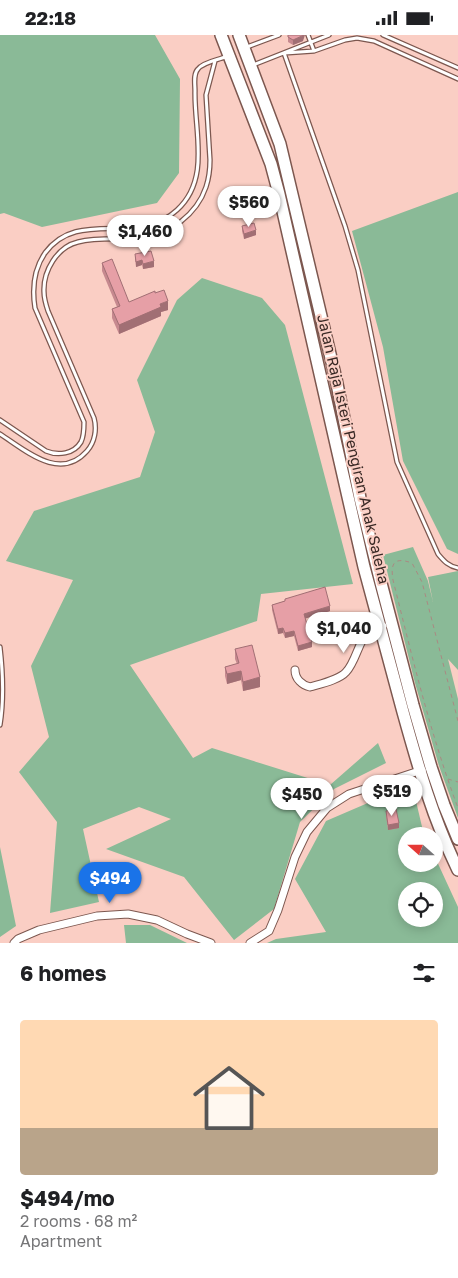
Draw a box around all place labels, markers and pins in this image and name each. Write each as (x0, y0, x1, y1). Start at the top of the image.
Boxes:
pin: $560 (219, 185, 279, 228)
pin: $1,460 (104, 215, 186, 257)
pin: $1,040 (303, 611, 385, 654)
pin: $519 (362, 775, 422, 817)
pin: $450 (272, 777, 332, 820)
pin: $494 (80, 861, 140, 904)

